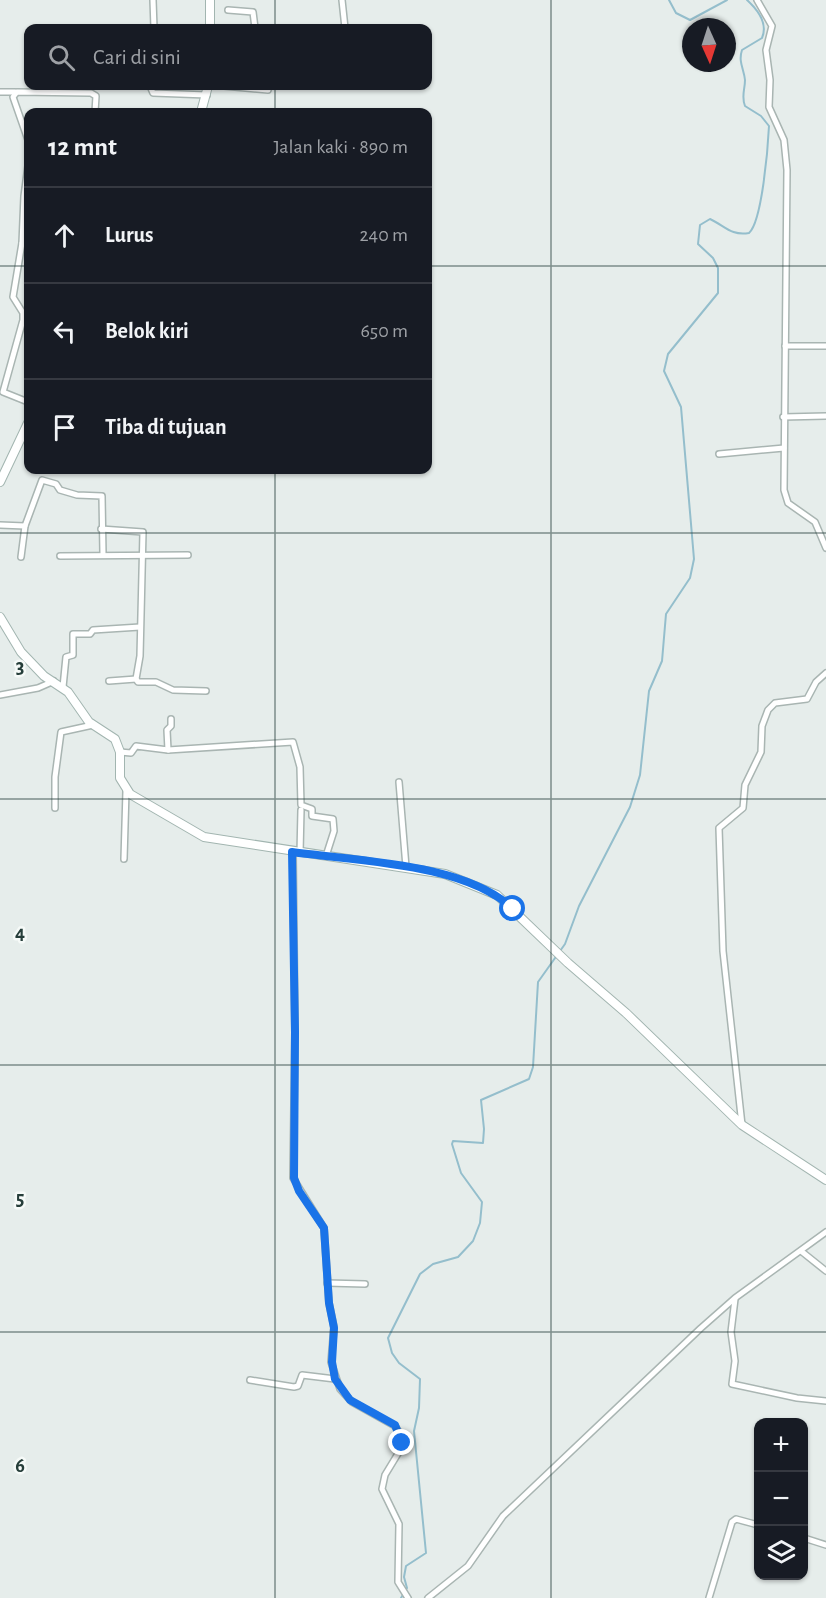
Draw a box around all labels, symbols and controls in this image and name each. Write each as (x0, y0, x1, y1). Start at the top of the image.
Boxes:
north arrow (682, 18, 736, 72)
search box (24, 24, 432, 90)
icon: search (45, 41, 78, 74)
text: Cari di sini (93, 46, 181, 68)
text: 12 mnt (48, 134, 117, 160)
text: Jalan kaki · 890 m (274, 137, 408, 157)
icon: ahead (48, 219, 81, 252)
text: Lurus (105, 224, 154, 246)
text: 240 m (359, 225, 408, 245)
icon: left (48, 315, 81, 348)
text: Belok kiri (105, 320, 189, 342)
text: 650 m (360, 321, 408, 341)
icon: arrive (48, 411, 81, 444)
text: Tiba di tujuan (105, 416, 227, 438)
text: 3 (16, 657, 24, 677)
route start (499, 895, 525, 921)
text: 4 (15, 923, 25, 943)
text: 5 (16, 1189, 24, 1209)
map controls (754, 1418, 808, 1580)
button: + (754, 1418, 808, 1472)
route end (388, 1429, 414, 1455)
text: 6 (15, 1456, 25, 1476)
button: − (754, 1472, 808, 1526)
button: layers (754, 1526, 808, 1580)

